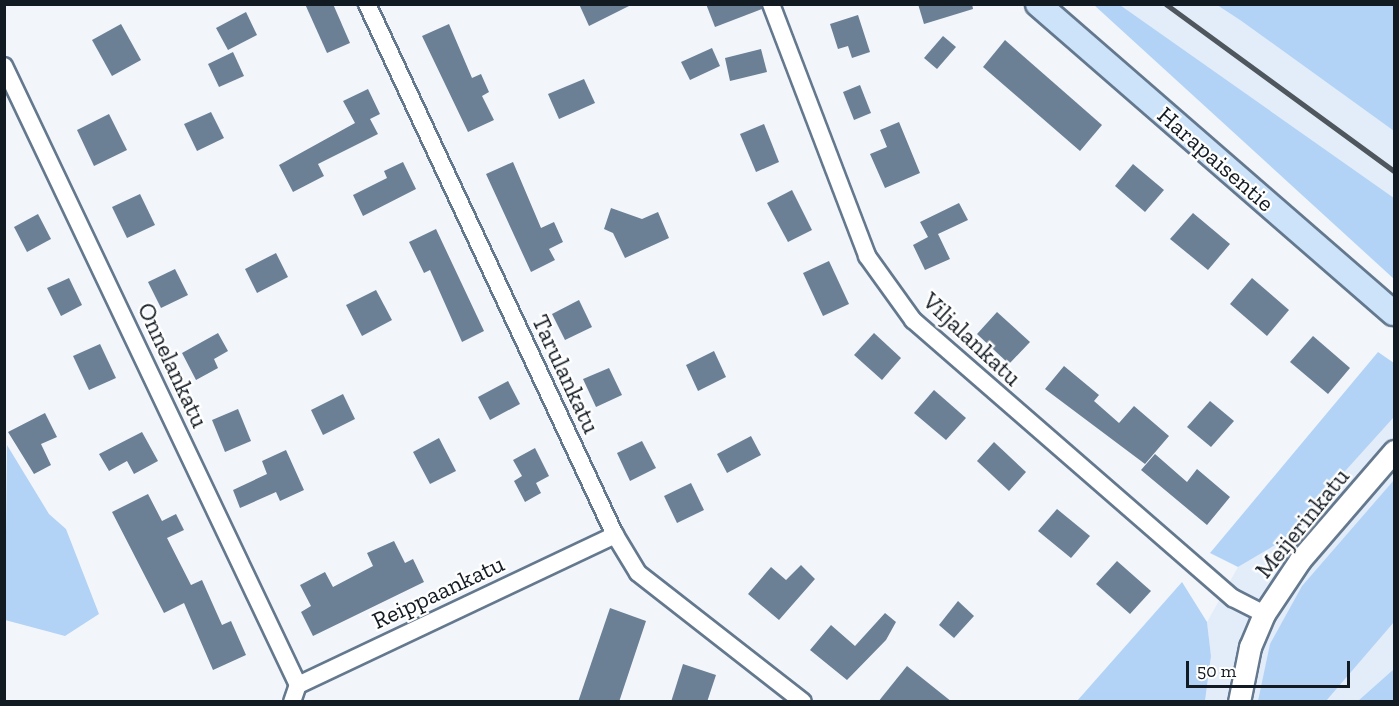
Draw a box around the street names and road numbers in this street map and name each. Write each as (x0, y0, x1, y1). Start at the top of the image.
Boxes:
street label: Harapaisentie (1152, 101, 1280, 217)
street label: Viljalankatu (917, 286, 1027, 392)
street label: Onnelankatu (132, 298, 214, 432)
street label: Tarulankatu (526, 310, 606, 438)
street label: Meijerinkatu (1249, 462, 1355, 584)
street label: Reippaankatu (367, 549, 509, 635)

